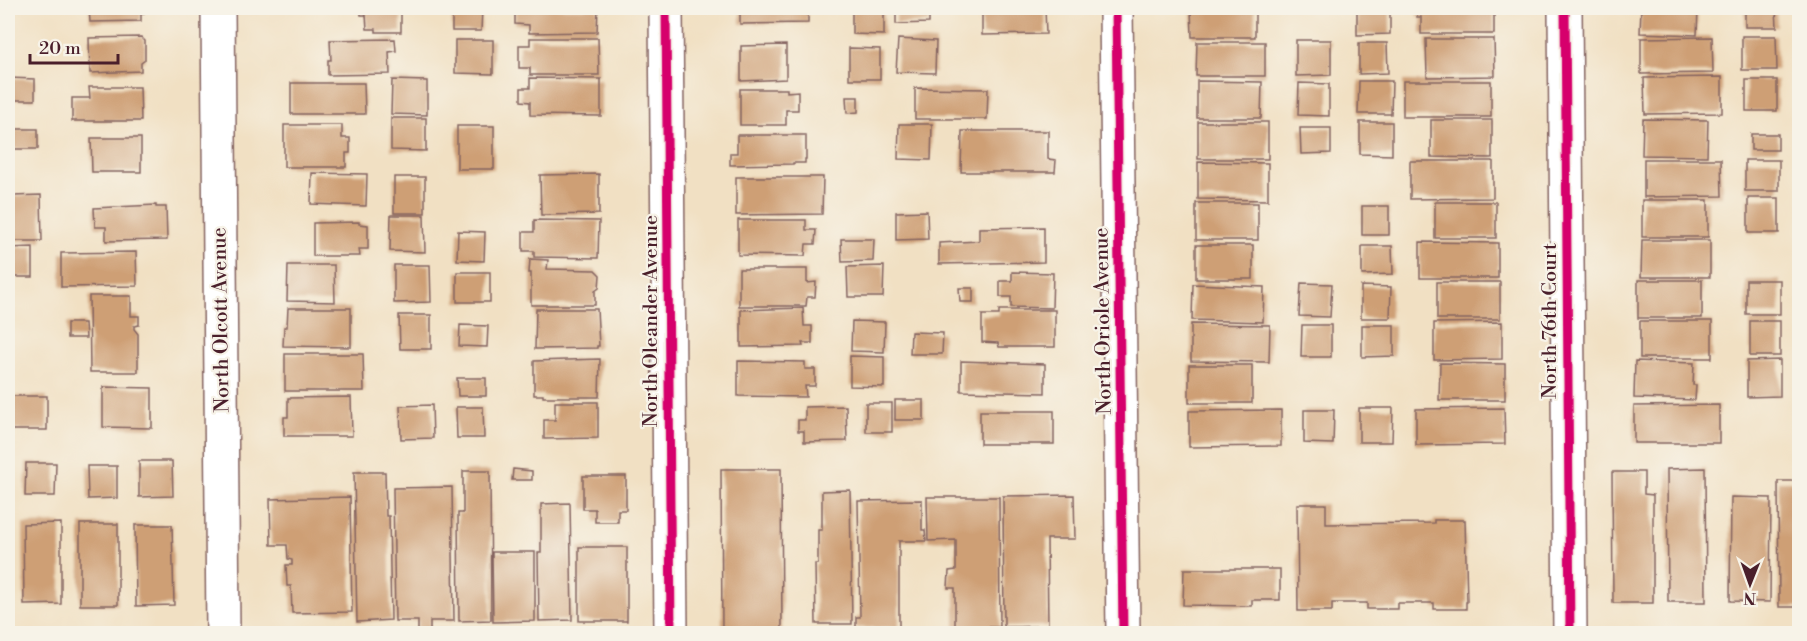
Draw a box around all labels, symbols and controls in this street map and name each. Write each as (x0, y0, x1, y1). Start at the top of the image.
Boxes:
scale bar (30, 27, 118, 65)
text: 20 m (39, 37, 81, 60)
street label: North Oleander Avenue (639, 215, 664, 427)
street label: North Olcott Avenue (207, 227, 236, 413)
street label: North Oriole Avenue (1089, 227, 1118, 415)
street label: North 76th Court (1538, 243, 1563, 399)
north arrow (1720, 554, 1780, 614)
text: N (1743, 588, 1756, 608)

